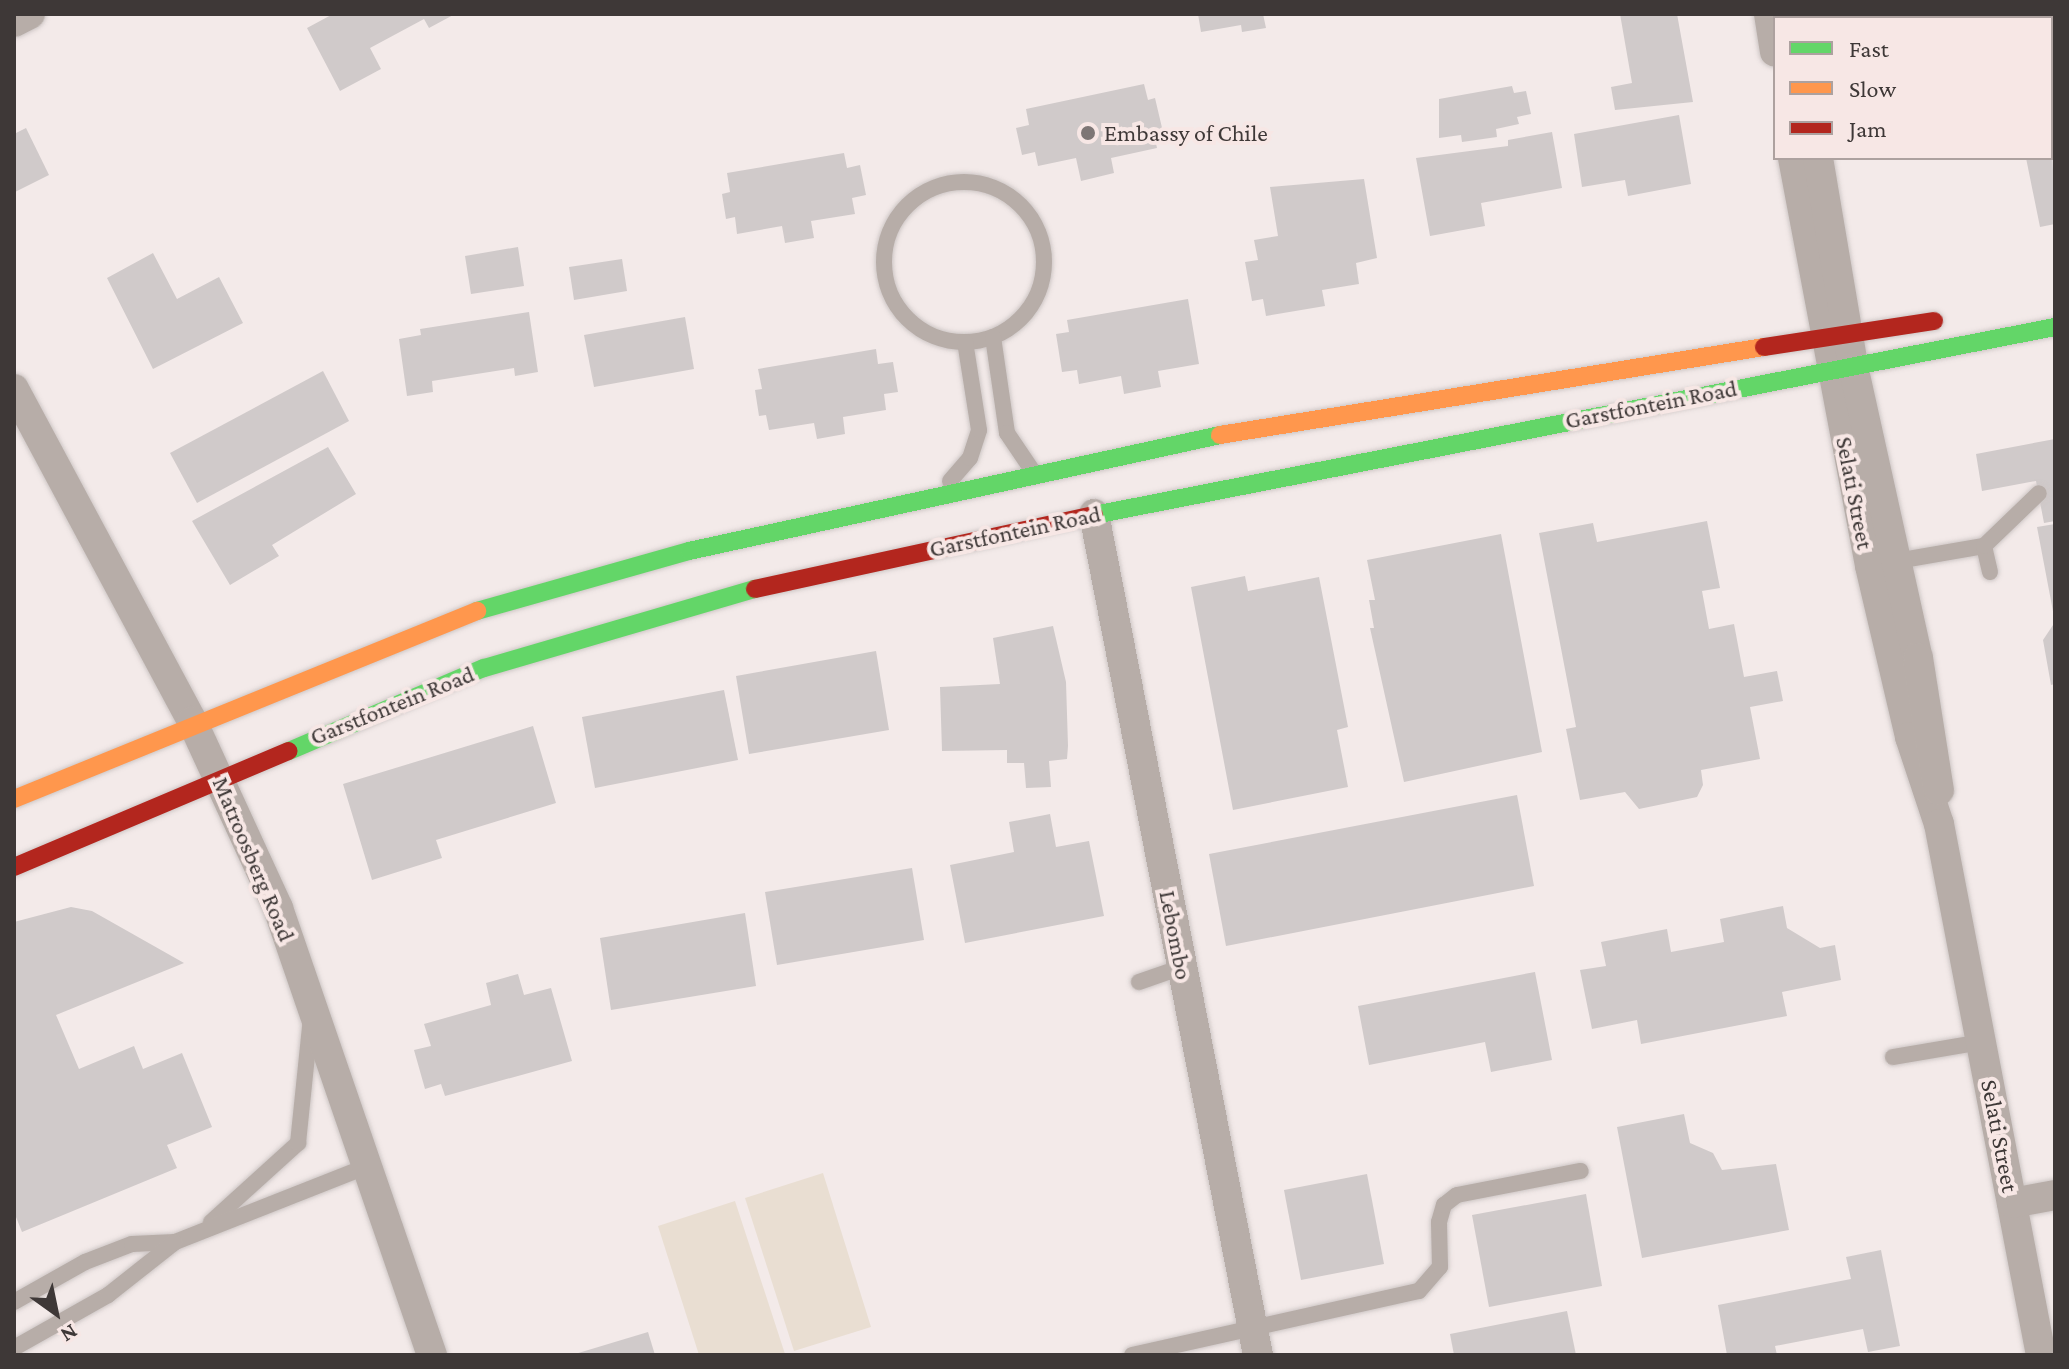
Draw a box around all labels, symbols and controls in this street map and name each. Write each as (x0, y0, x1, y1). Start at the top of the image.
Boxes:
legend (1773, 16, 2053, 160)
text: Fast (1849, 35, 1889, 62)
text: Slow (1849, 75, 1896, 102)
text: Jam (1849, 115, 1887, 142)
place label: Embassy of Chile (1104, 119, 1268, 147)
marker: Embassy of Chile (1079, 124, 1097, 142)
street label: Garstfontein Road (1563, 373, 1739, 435)
street label: Selati Street (1830, 434, 1880, 552)
street label: Garstfontein Road (927, 499, 1103, 563)
street label: Garstfontein Road (306, 659, 478, 751)
street label: Matroosberg Road (206, 772, 302, 946)
street label: Lebombo (1153, 888, 1199, 982)
street label: Selati Street (1975, 1077, 2025, 1195)
north arrow (16, 1273, 96, 1353)
text: N (56, 1319, 82, 1348)

